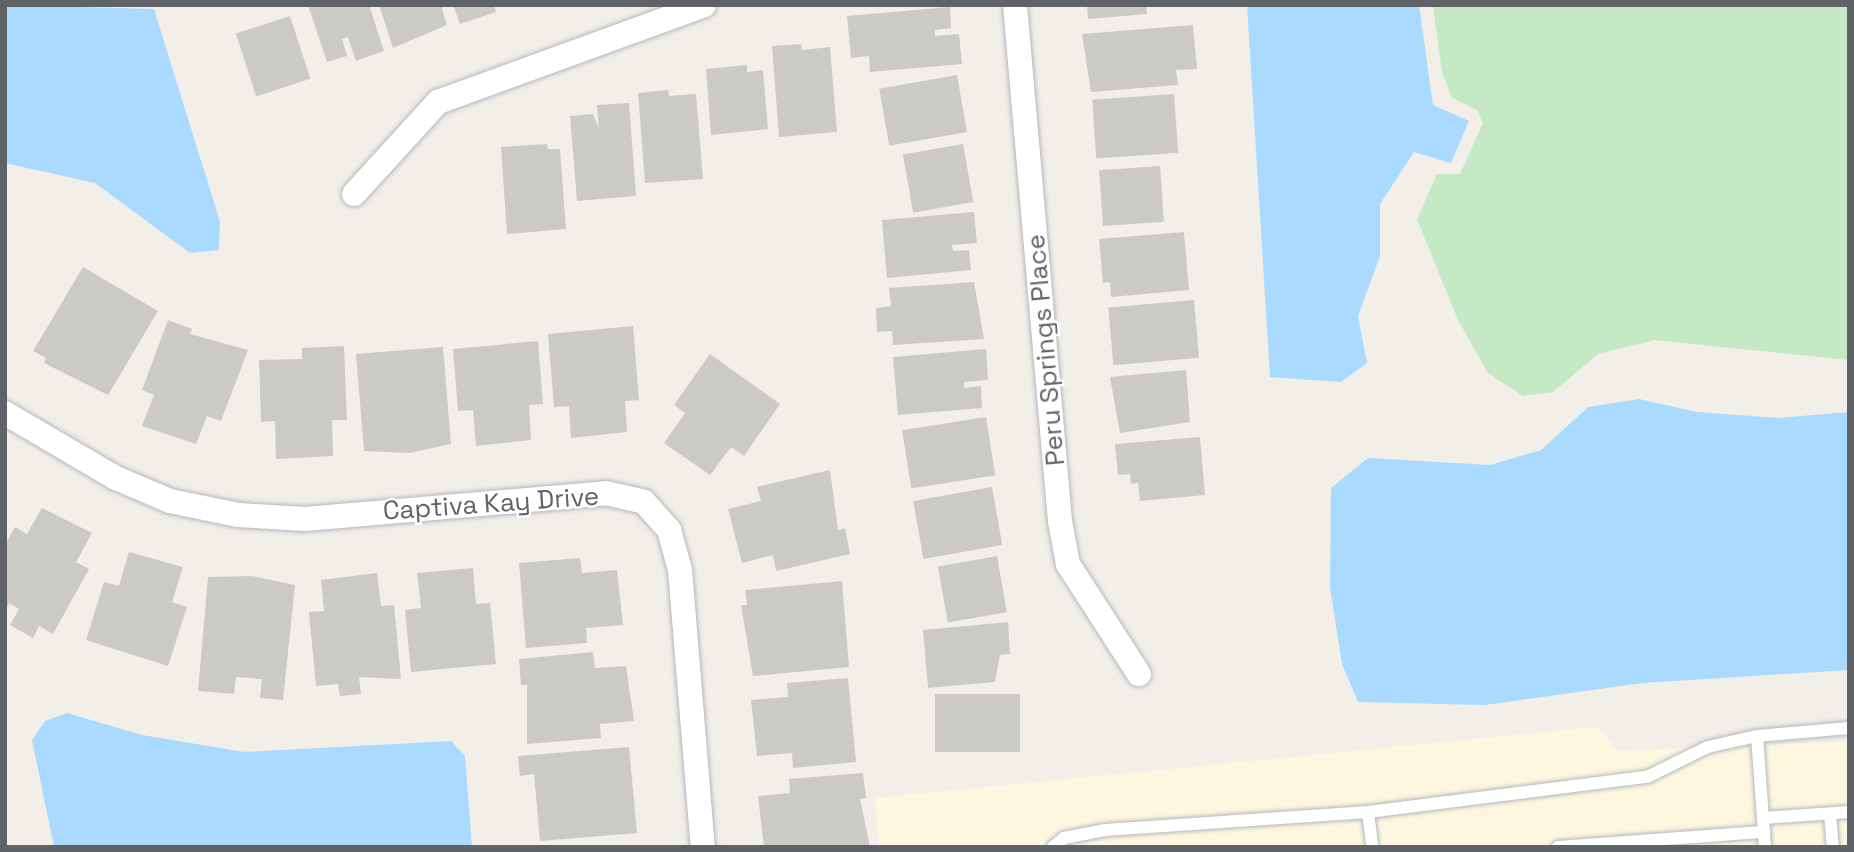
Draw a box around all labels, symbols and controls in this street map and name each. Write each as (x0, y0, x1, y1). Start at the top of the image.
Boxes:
street label: Peru Springs Place (1020, 233, 1072, 467)
street label: Captiva Kay Drive (382, 481, 600, 527)

